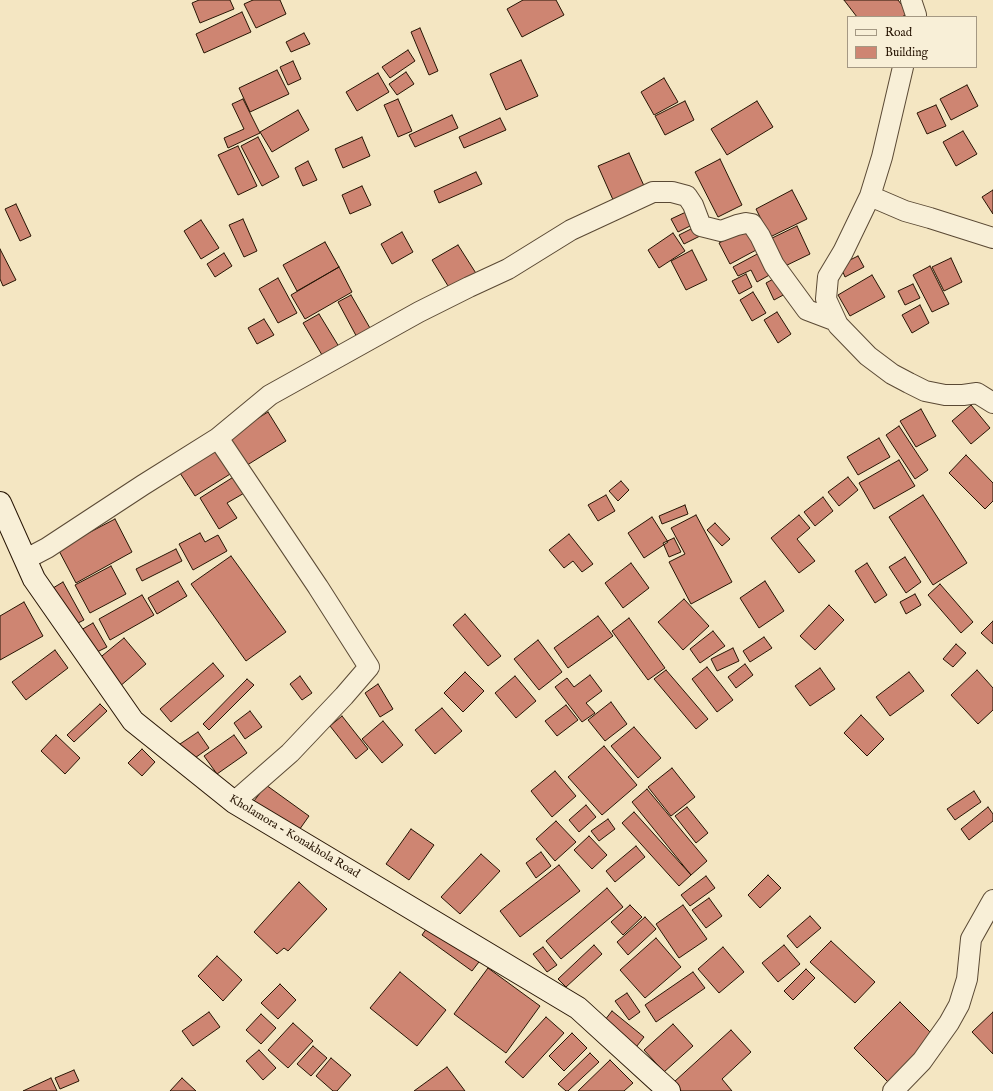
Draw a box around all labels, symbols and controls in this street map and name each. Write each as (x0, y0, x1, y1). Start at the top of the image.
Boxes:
legend (847, 16, 977, 68)
text: Road (885, 25, 912, 40)
text: Building (885, 45, 928, 60)
street label: Kholamora - Konakhola Road (226, 792, 362, 882)

